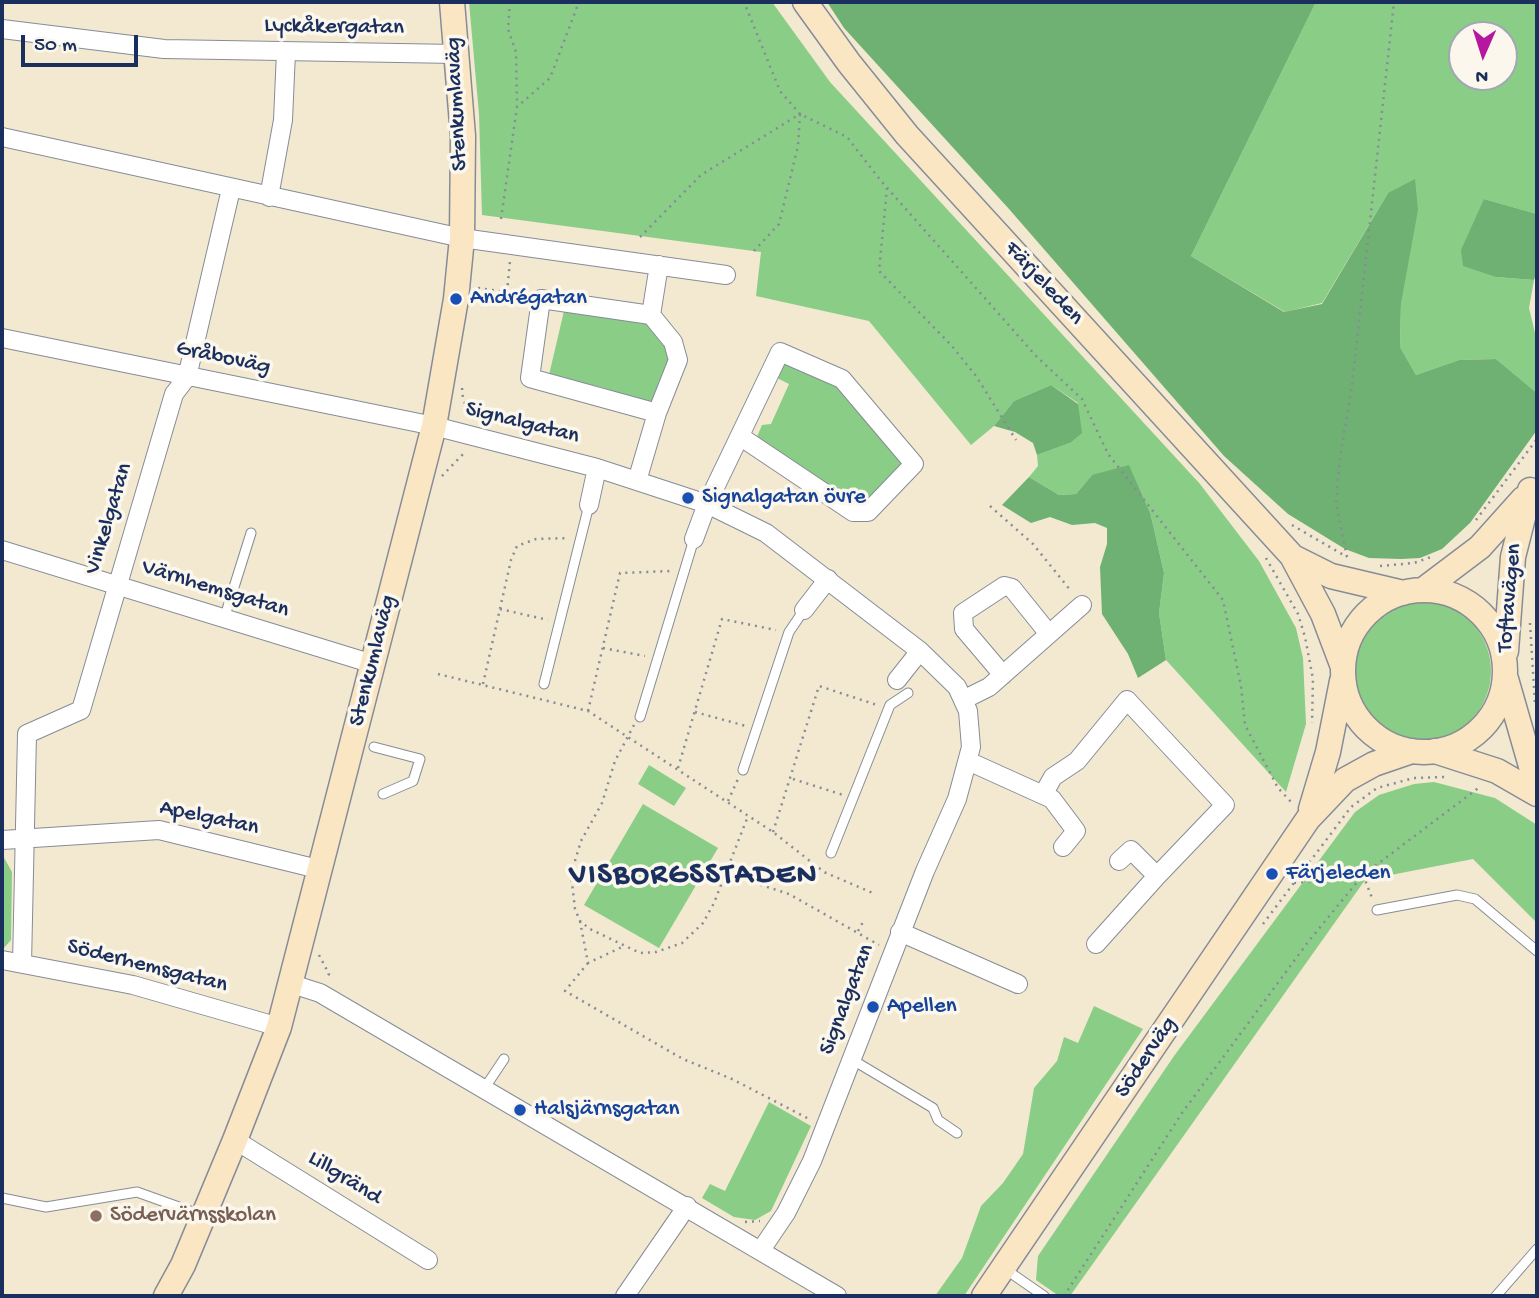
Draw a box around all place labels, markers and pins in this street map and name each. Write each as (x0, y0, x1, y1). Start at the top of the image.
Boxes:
place label: Andrégatan (470, 285, 587, 313)
marker: Andrégatan (448, 291, 464, 307)
place label: Signalgatan övre (702, 484, 866, 512)
marker: Signalgatan övre (680, 490, 696, 506)
place label: Färjeleden (1286, 860, 1390, 888)
marker: Färjeleden (1264, 866, 1280, 882)
place label: Apellen (887, 993, 957, 1021)
marker: Apellen (865, 999, 881, 1015)
place label: Halsjärnsgatan (534, 1096, 679, 1124)
marker: Halsjärnsgatan (512, 1102, 528, 1118)
place label: Södervärnsskolan (110, 1202, 276, 1230)
marker: Södervärnsskolan (88, 1208, 104, 1224)

